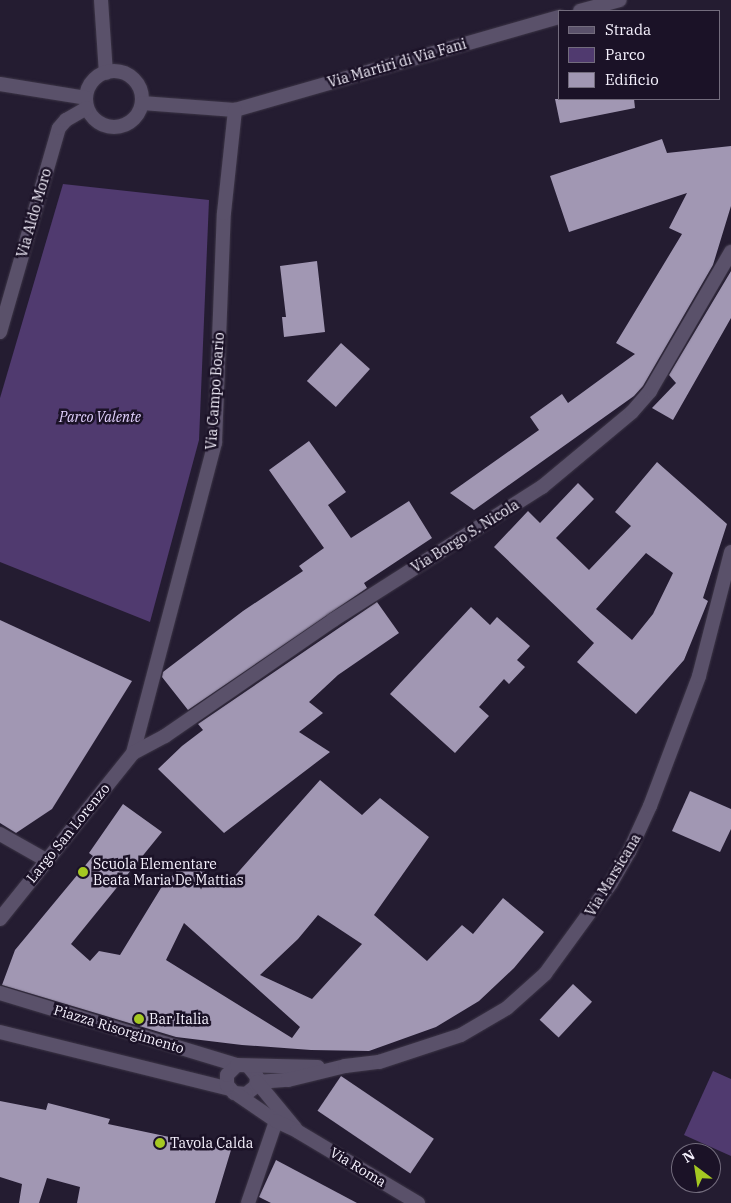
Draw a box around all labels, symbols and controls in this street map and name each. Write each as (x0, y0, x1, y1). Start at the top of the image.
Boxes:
legend (558, 10, 721, 100)
text: Strada (605, 20, 651, 39)
street label: Via Martiri di Via Fani (326, 35, 468, 91)
text: Parco (605, 45, 645, 64)
text: Edificio (605, 70, 659, 89)
street label: Via Aldo Moro (13, 167, 55, 259)
street label: Via Campo Boario (203, 332, 227, 450)
park label: Parco Valente (59, 409, 141, 425)
street label: Via Borgo S. Nicola (408, 496, 522, 576)
street label: Largo San Lorenzo (23, 780, 113, 886)
street label: Via Marsicana (582, 831, 644, 919)
place label: Scuola Elementare Beata Maria De Mattias (93, 856, 244, 889)
marker: Scuola Elementare Beata Maria De Mattias (77, 866, 89, 878)
street label: Piazza Risorgimento (52, 1001, 186, 1057)
place label: Bar Italia (149, 1011, 209, 1027)
marker: Bar Italia (133, 1013, 145, 1025)
place label: Tavola Calda (170, 1135, 253, 1151)
marker: Tavola Calda (154, 1137, 166, 1149)
north arrow (671, 1143, 721, 1193)
street label: Via Roma (327, 1144, 389, 1190)
text: N (679, 1145, 698, 1167)

